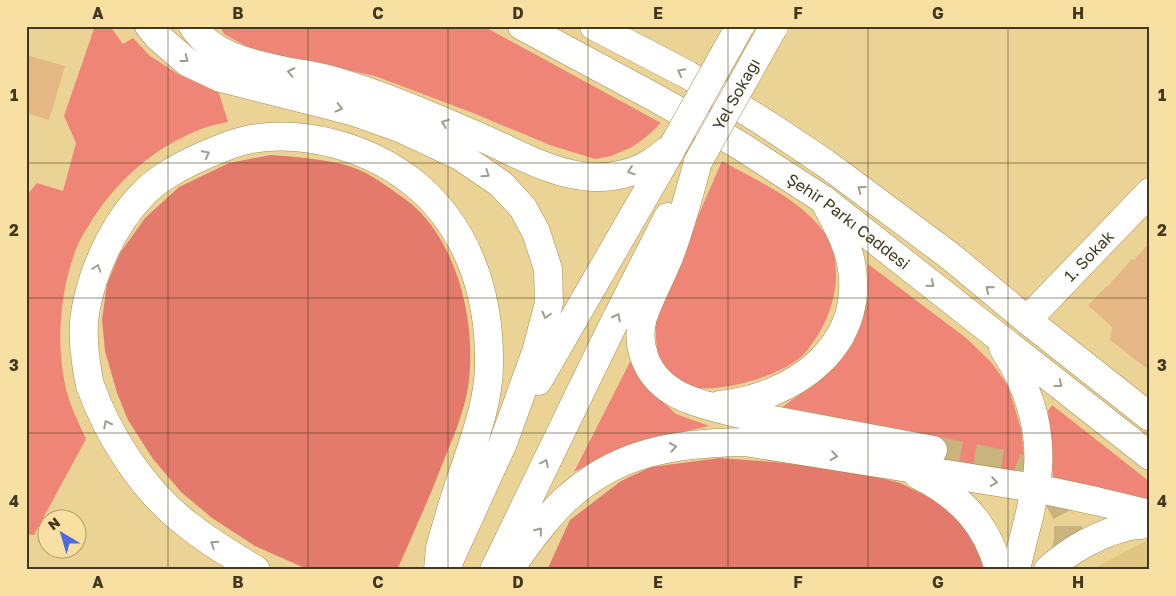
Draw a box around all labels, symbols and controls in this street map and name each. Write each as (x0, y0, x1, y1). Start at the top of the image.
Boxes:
text: A (92, 3, 104, 23)
text: B (232, 3, 244, 23)
text: C (372, 3, 384, 23)
text: D (512, 3, 524, 23)
text: E (653, 3, 663, 23)
text: F (793, 3, 803, 23)
text: G (932, 3, 944, 23)
text: H (1072, 3, 1084, 23)
one-way arrow (179, 53, 189, 62)
street label: Yel Sokağı (708, 54, 764, 133)
one-way arrow (287, 67, 296, 78)
one-way arrow (677, 68, 686, 78)
text: 1 (10, 85, 18, 105)
text: 1 (1158, 85, 1166, 105)
one-way arrow (334, 102, 343, 113)
one-way arrow (441, 118, 450, 129)
one-way arrow (201, 150, 210, 160)
one-way arrow (628, 165, 636, 175)
one-way arrow (481, 168, 490, 177)
street label: Şehir Parkı Caddesi (783, 169, 914, 274)
one-way arrow (857, 186, 867, 195)
text: 2 (9, 220, 19, 240)
text: 2 (1157, 220, 1167, 240)
street label: 1. Sokak (1059, 226, 1118, 286)
one-way arrow (92, 264, 102, 273)
one-way arrow (925, 278, 934, 286)
one-way arrow (986, 285, 995, 294)
one-way arrow (541, 310, 551, 318)
one-way arrow (611, 313, 621, 322)
text: 3 (9, 355, 19, 375)
text: 3 (1157, 355, 1167, 375)
one-way arrow (1053, 379, 1062, 387)
one-way arrow (103, 421, 113, 430)
one-way arrow (668, 443, 677, 453)
one-way arrow (830, 451, 838, 461)
one-way arrow (539, 459, 550, 468)
one-way arrow (991, 476, 999, 487)
text: 4 (9, 491, 19, 511)
text: 4 (1157, 491, 1167, 511)
north arrow (38, 508, 88, 558)
text: N (44, 513, 63, 533)
one-way arrow (533, 528, 541, 537)
one-way arrow (211, 541, 220, 550)
text: A (92, 572, 104, 592)
text: B (232, 572, 244, 592)
text: C (372, 572, 384, 592)
text: D (512, 572, 524, 592)
text: E (653, 572, 663, 592)
text: F (793, 572, 803, 592)
text: G (932, 572, 944, 592)
text: H (1072, 572, 1084, 592)

